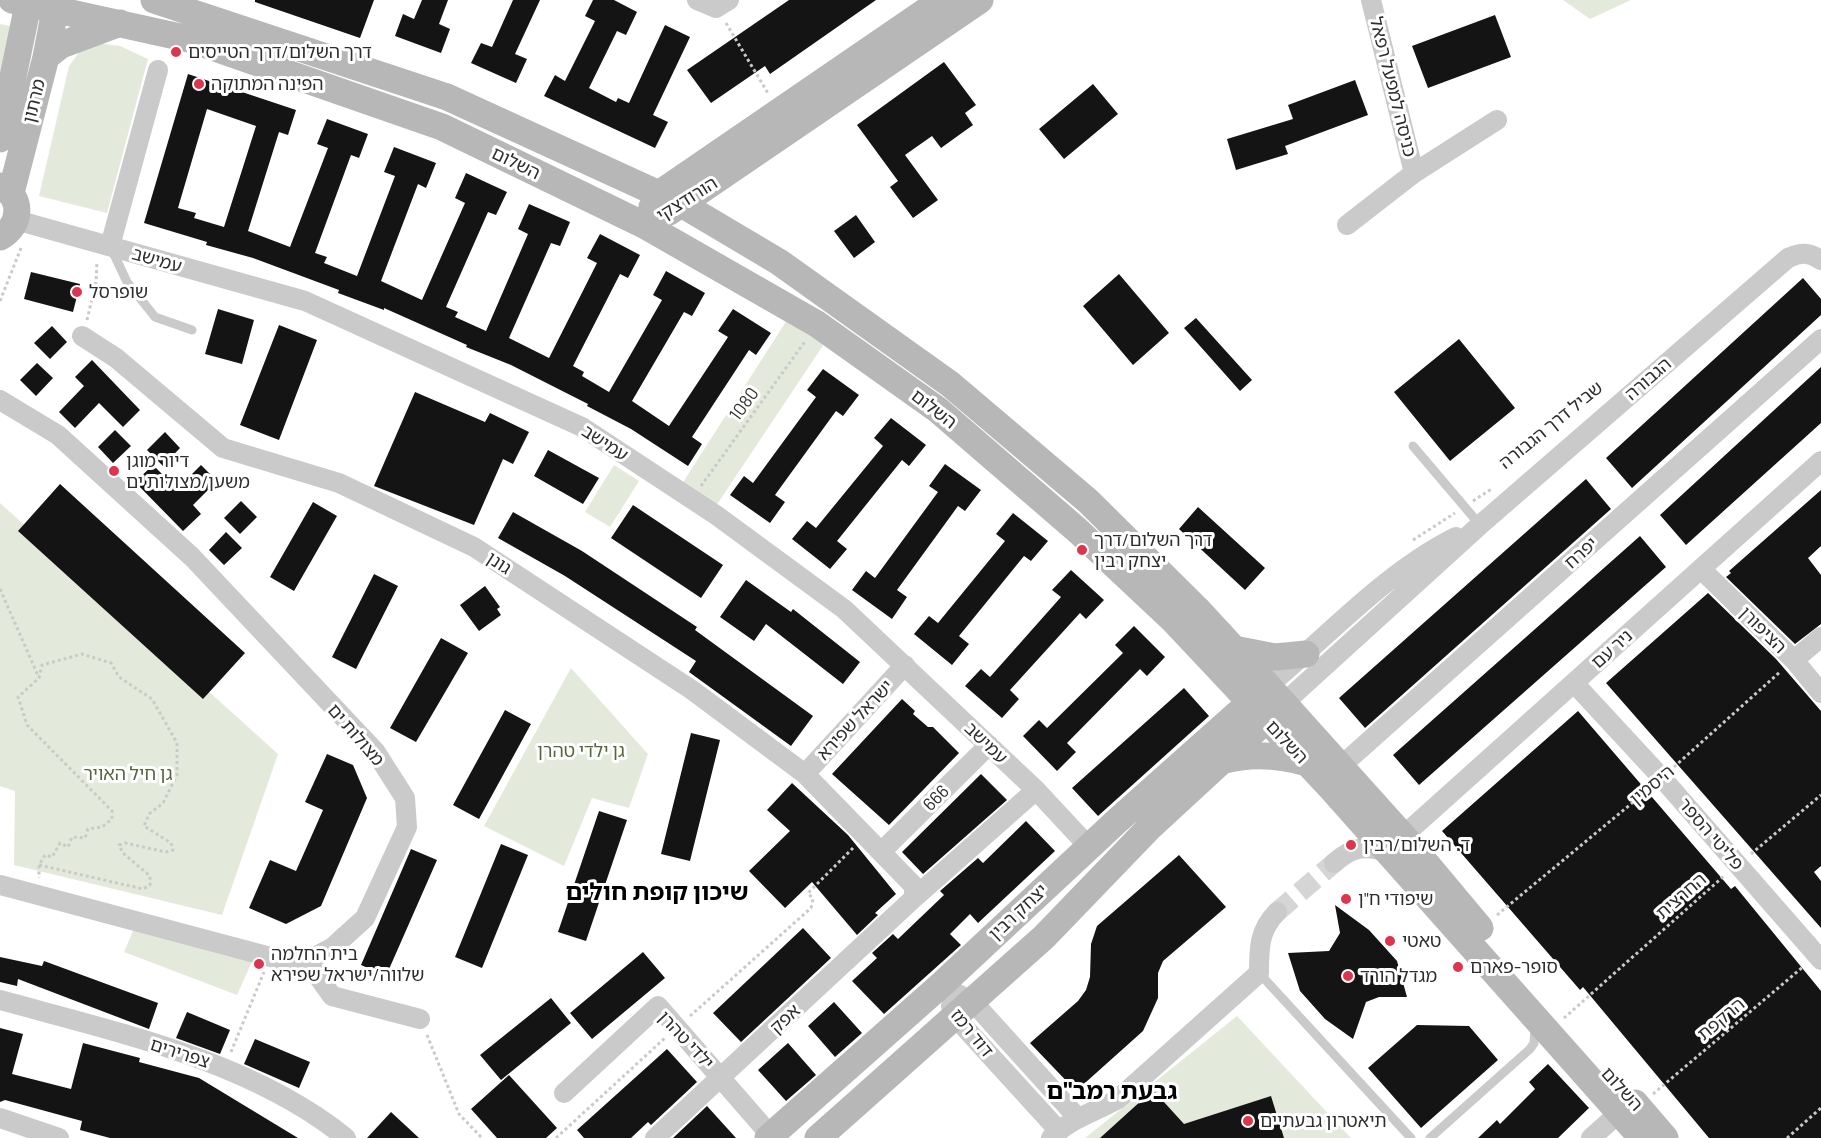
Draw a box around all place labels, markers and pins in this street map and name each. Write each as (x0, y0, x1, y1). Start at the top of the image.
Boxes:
place label: דרך השלום/דרך הטייסים (188, 41, 372, 63)
marker: דרך השלום/דרך הטייסים (169, 45, 183, 59)
place label: הפינה המתוקה (211, 73, 324, 95)
marker: הפינה המתוקה (192, 77, 206, 91)
place label: שופרסל (89, 281, 148, 303)
marker: שופרסל (70, 285, 84, 299)
place label: דיור מוגן משען/מצולות ים (126, 450, 250, 492)
marker: דיור מוגן משען/מצולות ים (107, 464, 121, 478)
place label: דרך השלום/דרך יצחק רבין (1094, 529, 1212, 572)
marker: דרך השלום/דרך יצחק רבין (1075, 543, 1089, 557)
place label: ד. השלום/רבין (1363, 834, 1470, 856)
marker: ד. השלום/רבין (1344, 838, 1358, 852)
place label: שיפודי ח"ן (1358, 888, 1434, 910)
marker: שיפודי ח"ן (1339, 892, 1353, 906)
place label: טאטי (1402, 930, 1442, 952)
marker: טאטי (1383, 934, 1397, 948)
place label: בית החלמה שלווה/ישראל שפירא (271, 943, 424, 986)
place label: סופר-פארם (1470, 956, 1558, 978)
marker: בית החלמה שלווה/ישראל שפירא (252, 957, 266, 971)
marker: סופר-פארם (1451, 960, 1465, 974)
place label: מגדל הורד (1360, 965, 1437, 987)
marker: מגדל הורד (1341, 969, 1355, 983)
place label: תיאטרון גבעתיים (1260, 1110, 1387, 1132)
marker: תיאטרון גבעתיים (1241, 1114, 1255, 1128)

